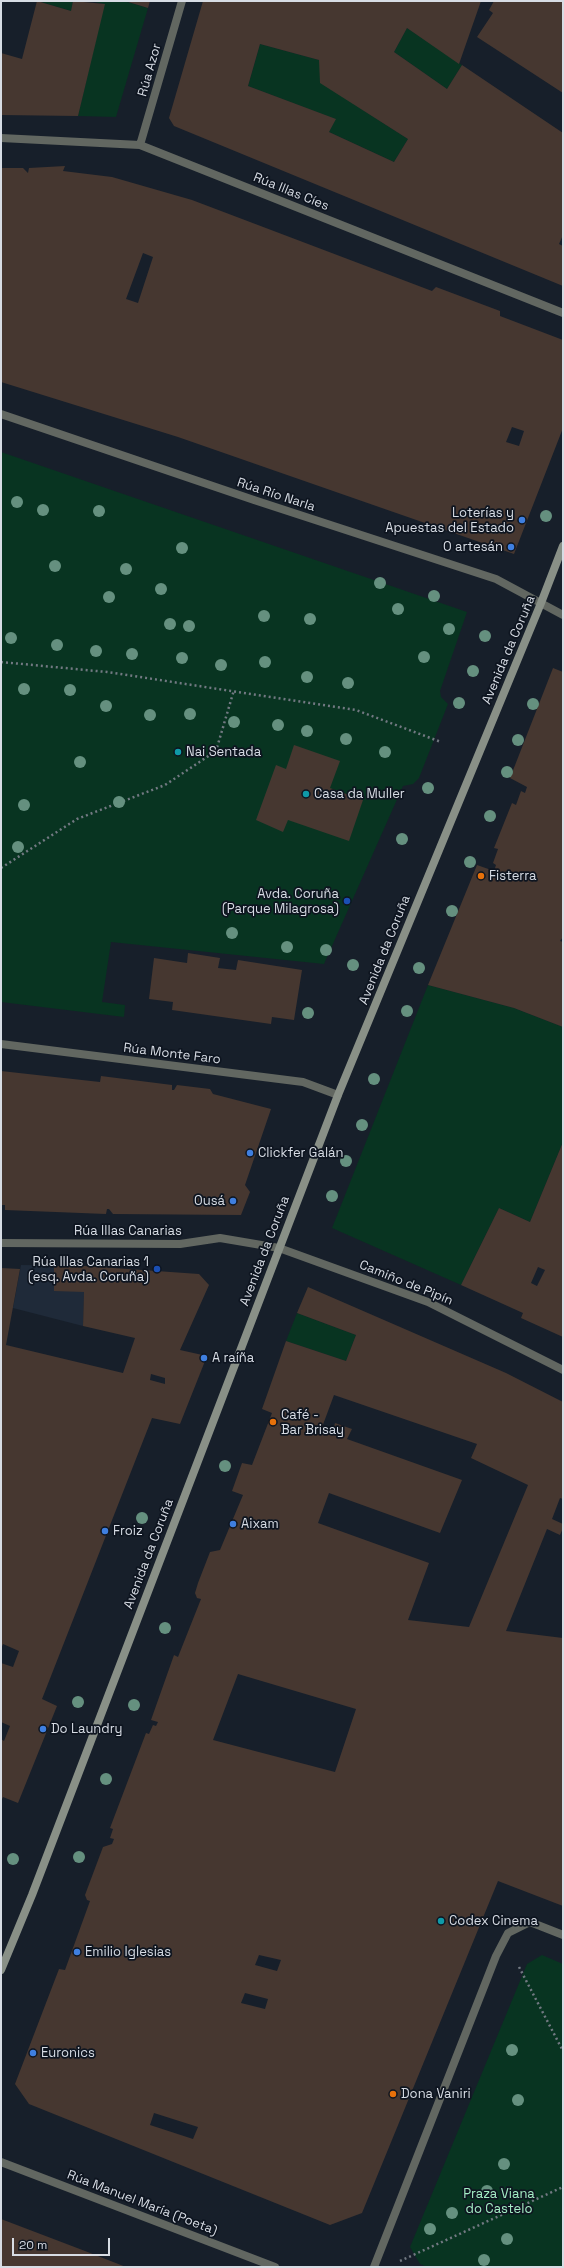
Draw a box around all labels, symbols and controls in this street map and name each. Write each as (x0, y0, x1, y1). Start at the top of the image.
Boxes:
street label: Rúa Azor (135, 42, 165, 98)
street label: Rúa Illas Cíes (251, 170, 331, 214)
street label: Rúa Río Narla (235, 475, 317, 515)
place label: Loterías y Apuestas del Estado (385, 505, 514, 536)
marker: Loterías y Apuestas del Estado (517, 515, 527, 525)
place label: O artesán (443, 539, 503, 555)
marker: O artesán (506, 542, 516, 552)
street label: Avenida da Coruña (479, 593, 539, 707)
place label: Nai Sentada (186, 744, 261, 760)
marker: Nai Sentada (173, 747, 183, 757)
place label: Casa da Muller (314, 786, 405, 802)
marker: Casa da Muller (301, 789, 311, 799)
place label: Fisterra (489, 868, 536, 884)
marker: Fisterra (476, 871, 486, 881)
place label: Avda. Coruña (Parque Milagrosa) (222, 886, 339, 917)
street label: Avenida da Coruña (356, 893, 414, 1007)
marker: Avda. Coruña (Parque Milagrosa) (342, 896, 352, 906)
street label: Rúa Monte Faro (122, 1040, 222, 1068)
place label: Clickfer Galán (258, 1145, 344, 1161)
marker: Clickfer Galán (245, 1148, 255, 1158)
place label: Ousá (194, 1193, 225, 1209)
street label: Avenida da Coruña (237, 1194, 293, 1308)
marker: Ousá (228, 1196, 238, 1206)
street label: Rúa Illas Canarias (74, 1223, 182, 1239)
place label: Rúa Illas Canarias 1 (esq. Avda. Coruña) (28, 1254, 149, 1285)
street label: Camiño de Pipín (357, 1257, 455, 1309)
marker: Rúa Illas Canarias 1 (esq. Avda. Coruña) (152, 1264, 162, 1274)
place label: A raíña (212, 1350, 254, 1366)
marker: A raíña (199, 1353, 209, 1363)
place label: Café - Bar Brisay (281, 1407, 344, 1438)
marker: Café - Bar Brisay (268, 1417, 278, 1427)
street label: Avenida da Coruña (121, 1497, 177, 1611)
place label: Aixam (241, 1516, 279, 1532)
marker: Aixam (228, 1519, 238, 1529)
place label: Froiz (113, 1523, 143, 1539)
marker: Froiz (100, 1526, 110, 1536)
place label: Do Laundry (51, 1721, 123, 1737)
marker: Do Laundry (38, 1724, 48, 1734)
place label: Codex Cinema (449, 1913, 538, 1929)
marker: Codex Cinema (436, 1916, 446, 1926)
place label: Emilio Iglesias (85, 1944, 171, 1960)
marker: Emilio Iglesias (72, 1947, 82, 1957)
place label: Euronics (41, 2045, 95, 2061)
marker: Euronics (28, 2048, 38, 2058)
place label: Dona Vaniri (401, 2086, 471, 2102)
marker: Dona Vaniri (388, 2089, 398, 2099)
street label: Rúa Manuel María (Poeta) (65, 2167, 219, 2239)
park label: Praza Viana do Castelo (463, 2186, 535, 2217)
scale bar (14, 2230, 112, 2256)
text: 20 m (19, 2237, 47, 2253)

